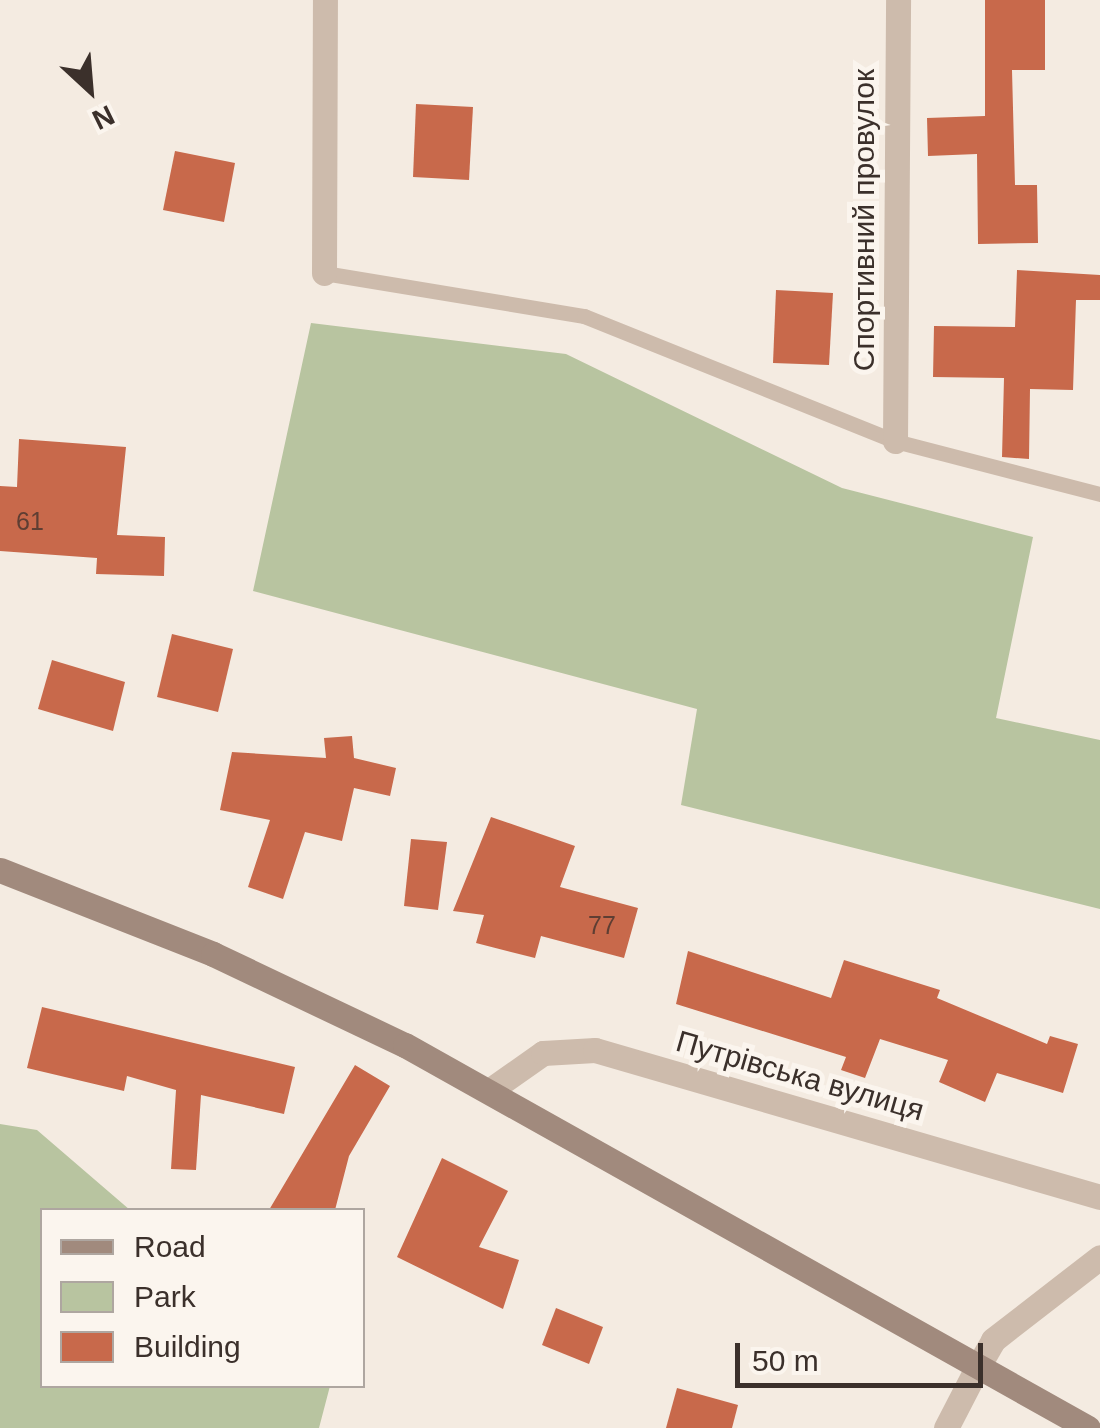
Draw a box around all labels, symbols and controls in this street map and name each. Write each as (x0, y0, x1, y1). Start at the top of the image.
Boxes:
north arrow (40, 40, 140, 140)
street label: Спортивний провулок (846, 69, 882, 371)
text: N (87, 99, 119, 136)
house number: 61 (16, 506, 44, 536)
house number: 77 (588, 910, 616, 940)
street label: Путрівська вулиця (672, 1023, 928, 1129)
legend (40, 1208, 365, 1388)
text: Road (134, 1230, 206, 1263)
text: Park (134, 1280, 196, 1313)
scale bar (740, 1323, 988, 1385)
text: Building (134, 1330, 241, 1363)
text: 50 m (752, 1344, 819, 1377)

